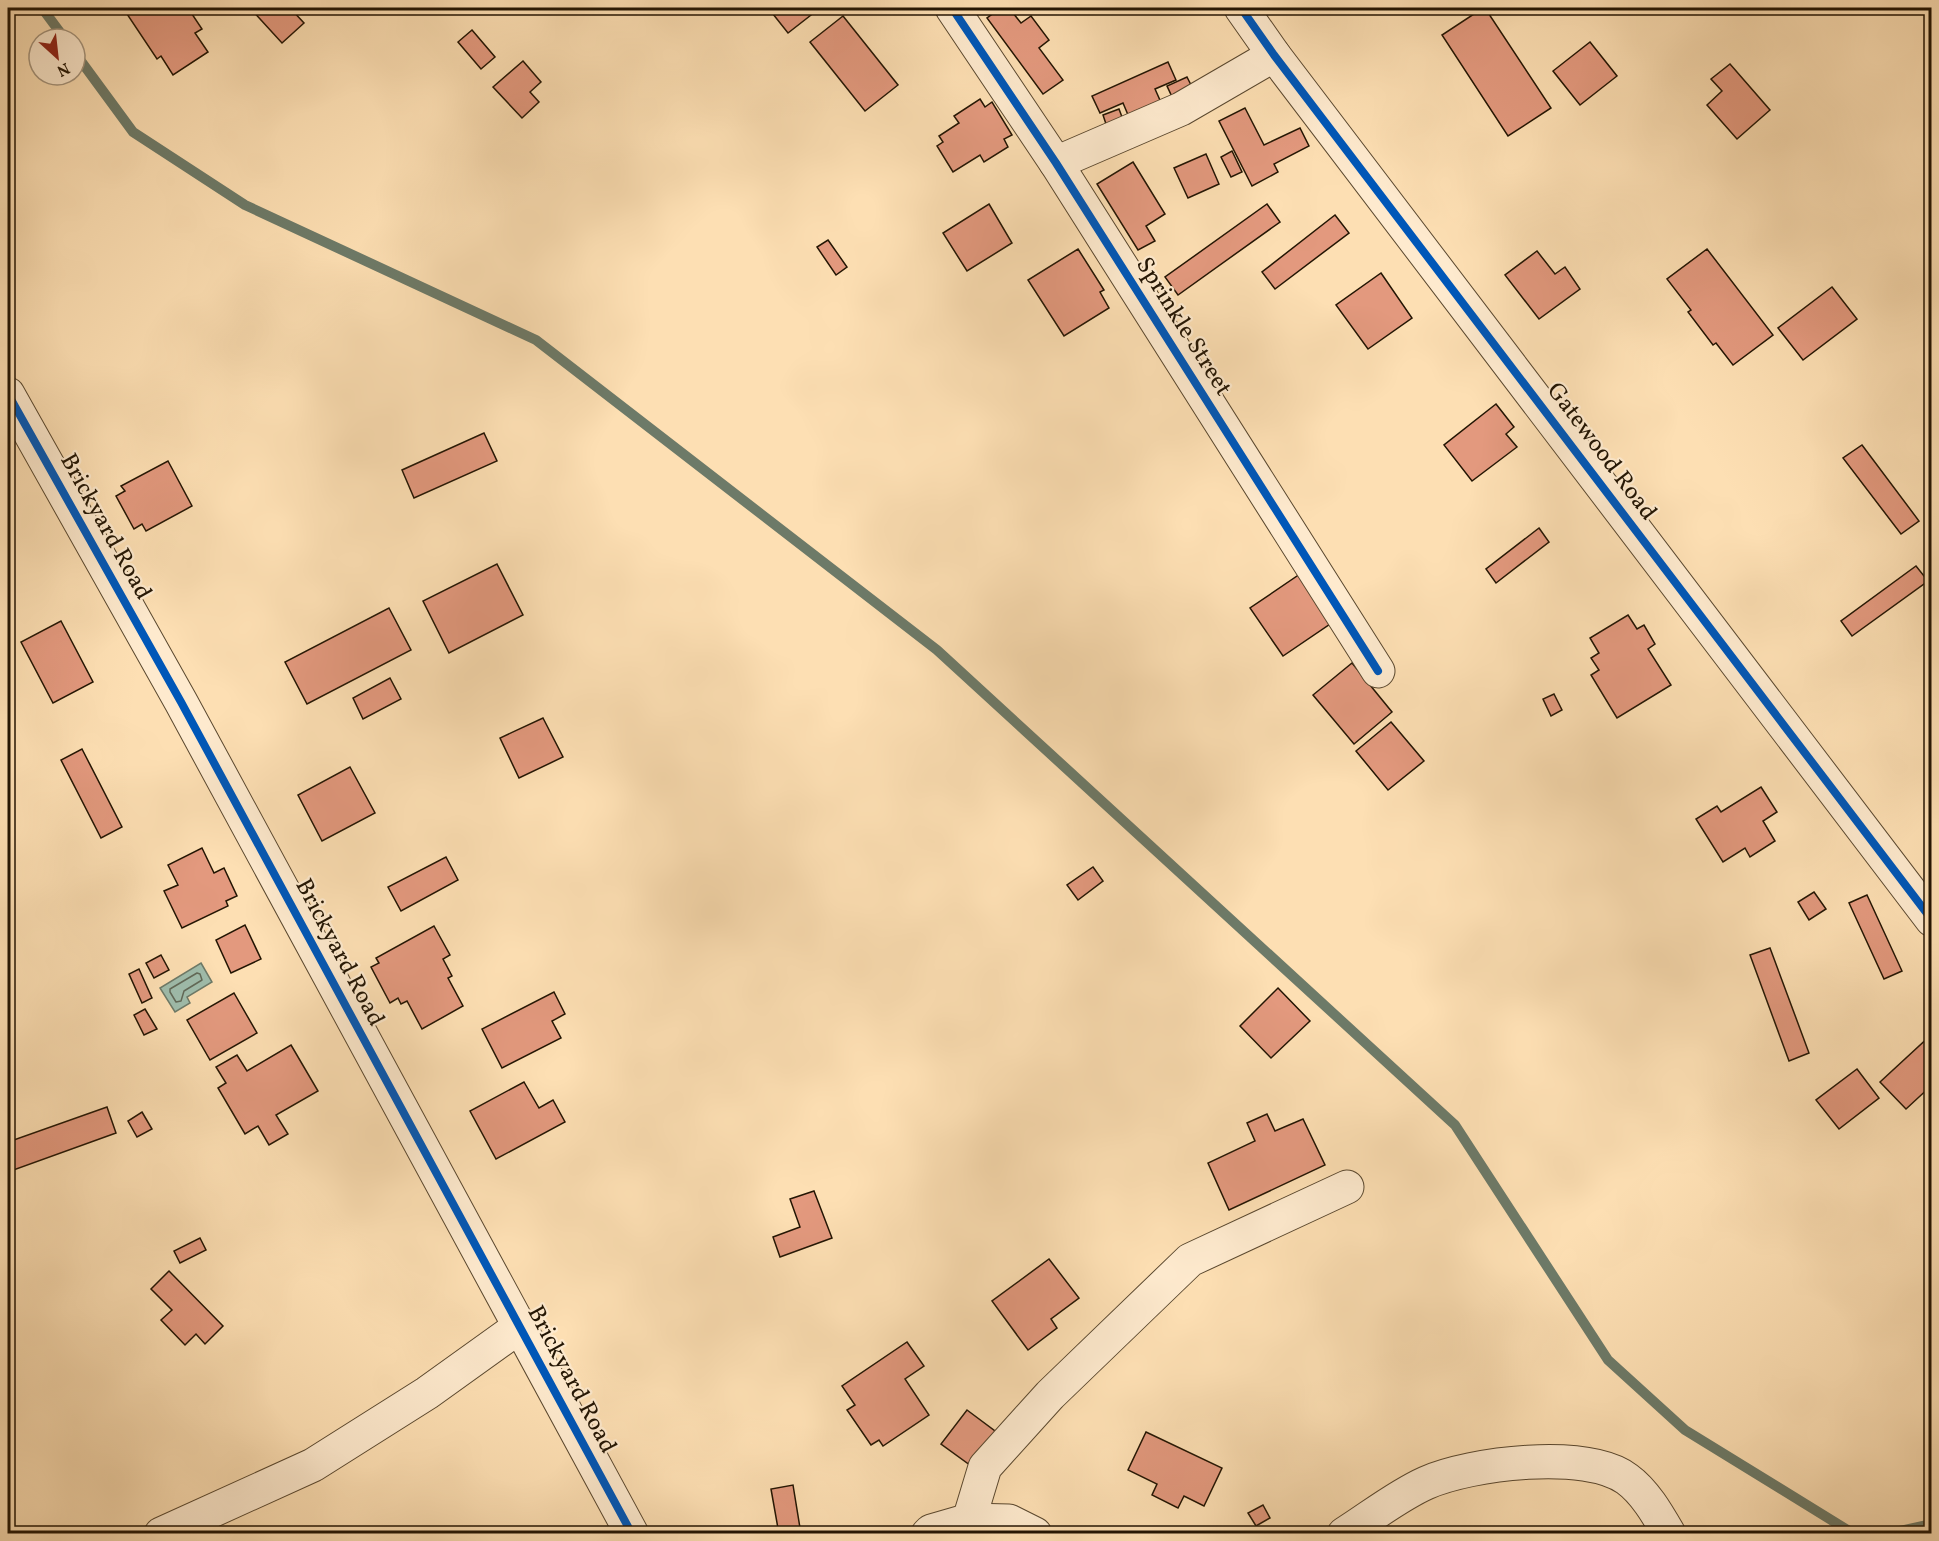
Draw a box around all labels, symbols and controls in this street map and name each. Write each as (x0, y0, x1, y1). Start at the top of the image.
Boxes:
north arrow (27, 27, 87, 87)
text: N (52, 56, 73, 81)
street label: Sprinkle Street (1127, 251, 1239, 403)
street label: Gatewood Road (1538, 376, 1664, 528)
street label: Brickyard Road (51, 447, 159, 607)
street label: Brickyard Road (286, 873, 392, 1033)
street label: Brickyard Road (518, 1300, 624, 1460)

